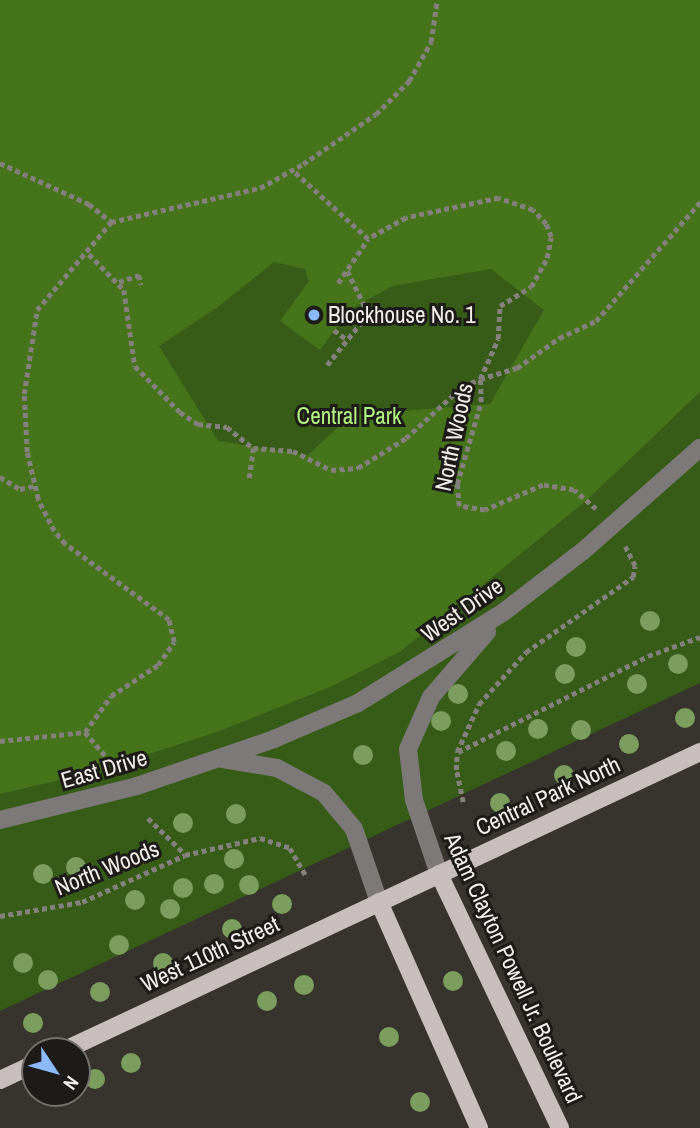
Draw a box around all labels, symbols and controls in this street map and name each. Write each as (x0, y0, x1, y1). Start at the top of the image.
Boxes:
place label: Blockhouse No. 1 (328, 301, 476, 329)
marker: Blockhouse No. 1 (306, 307, 322, 323)
street label: North Woods (429, 380, 479, 494)
park label: Central Park (297, 402, 401, 430)
street label: West Drive (416, 572, 508, 648)
street label: East Drive (58, 744, 150, 794)
street label: Central Park North (471, 750, 625, 842)
street label: Adam Clayton Powell Jr. Boulevard (438, 829, 588, 1107)
street label: North Woods (51, 835, 163, 901)
street label: West 110th Street (137, 910, 283, 998)
north arrow (21, 1037, 91, 1107)
text: N (58, 1071, 85, 1095)

